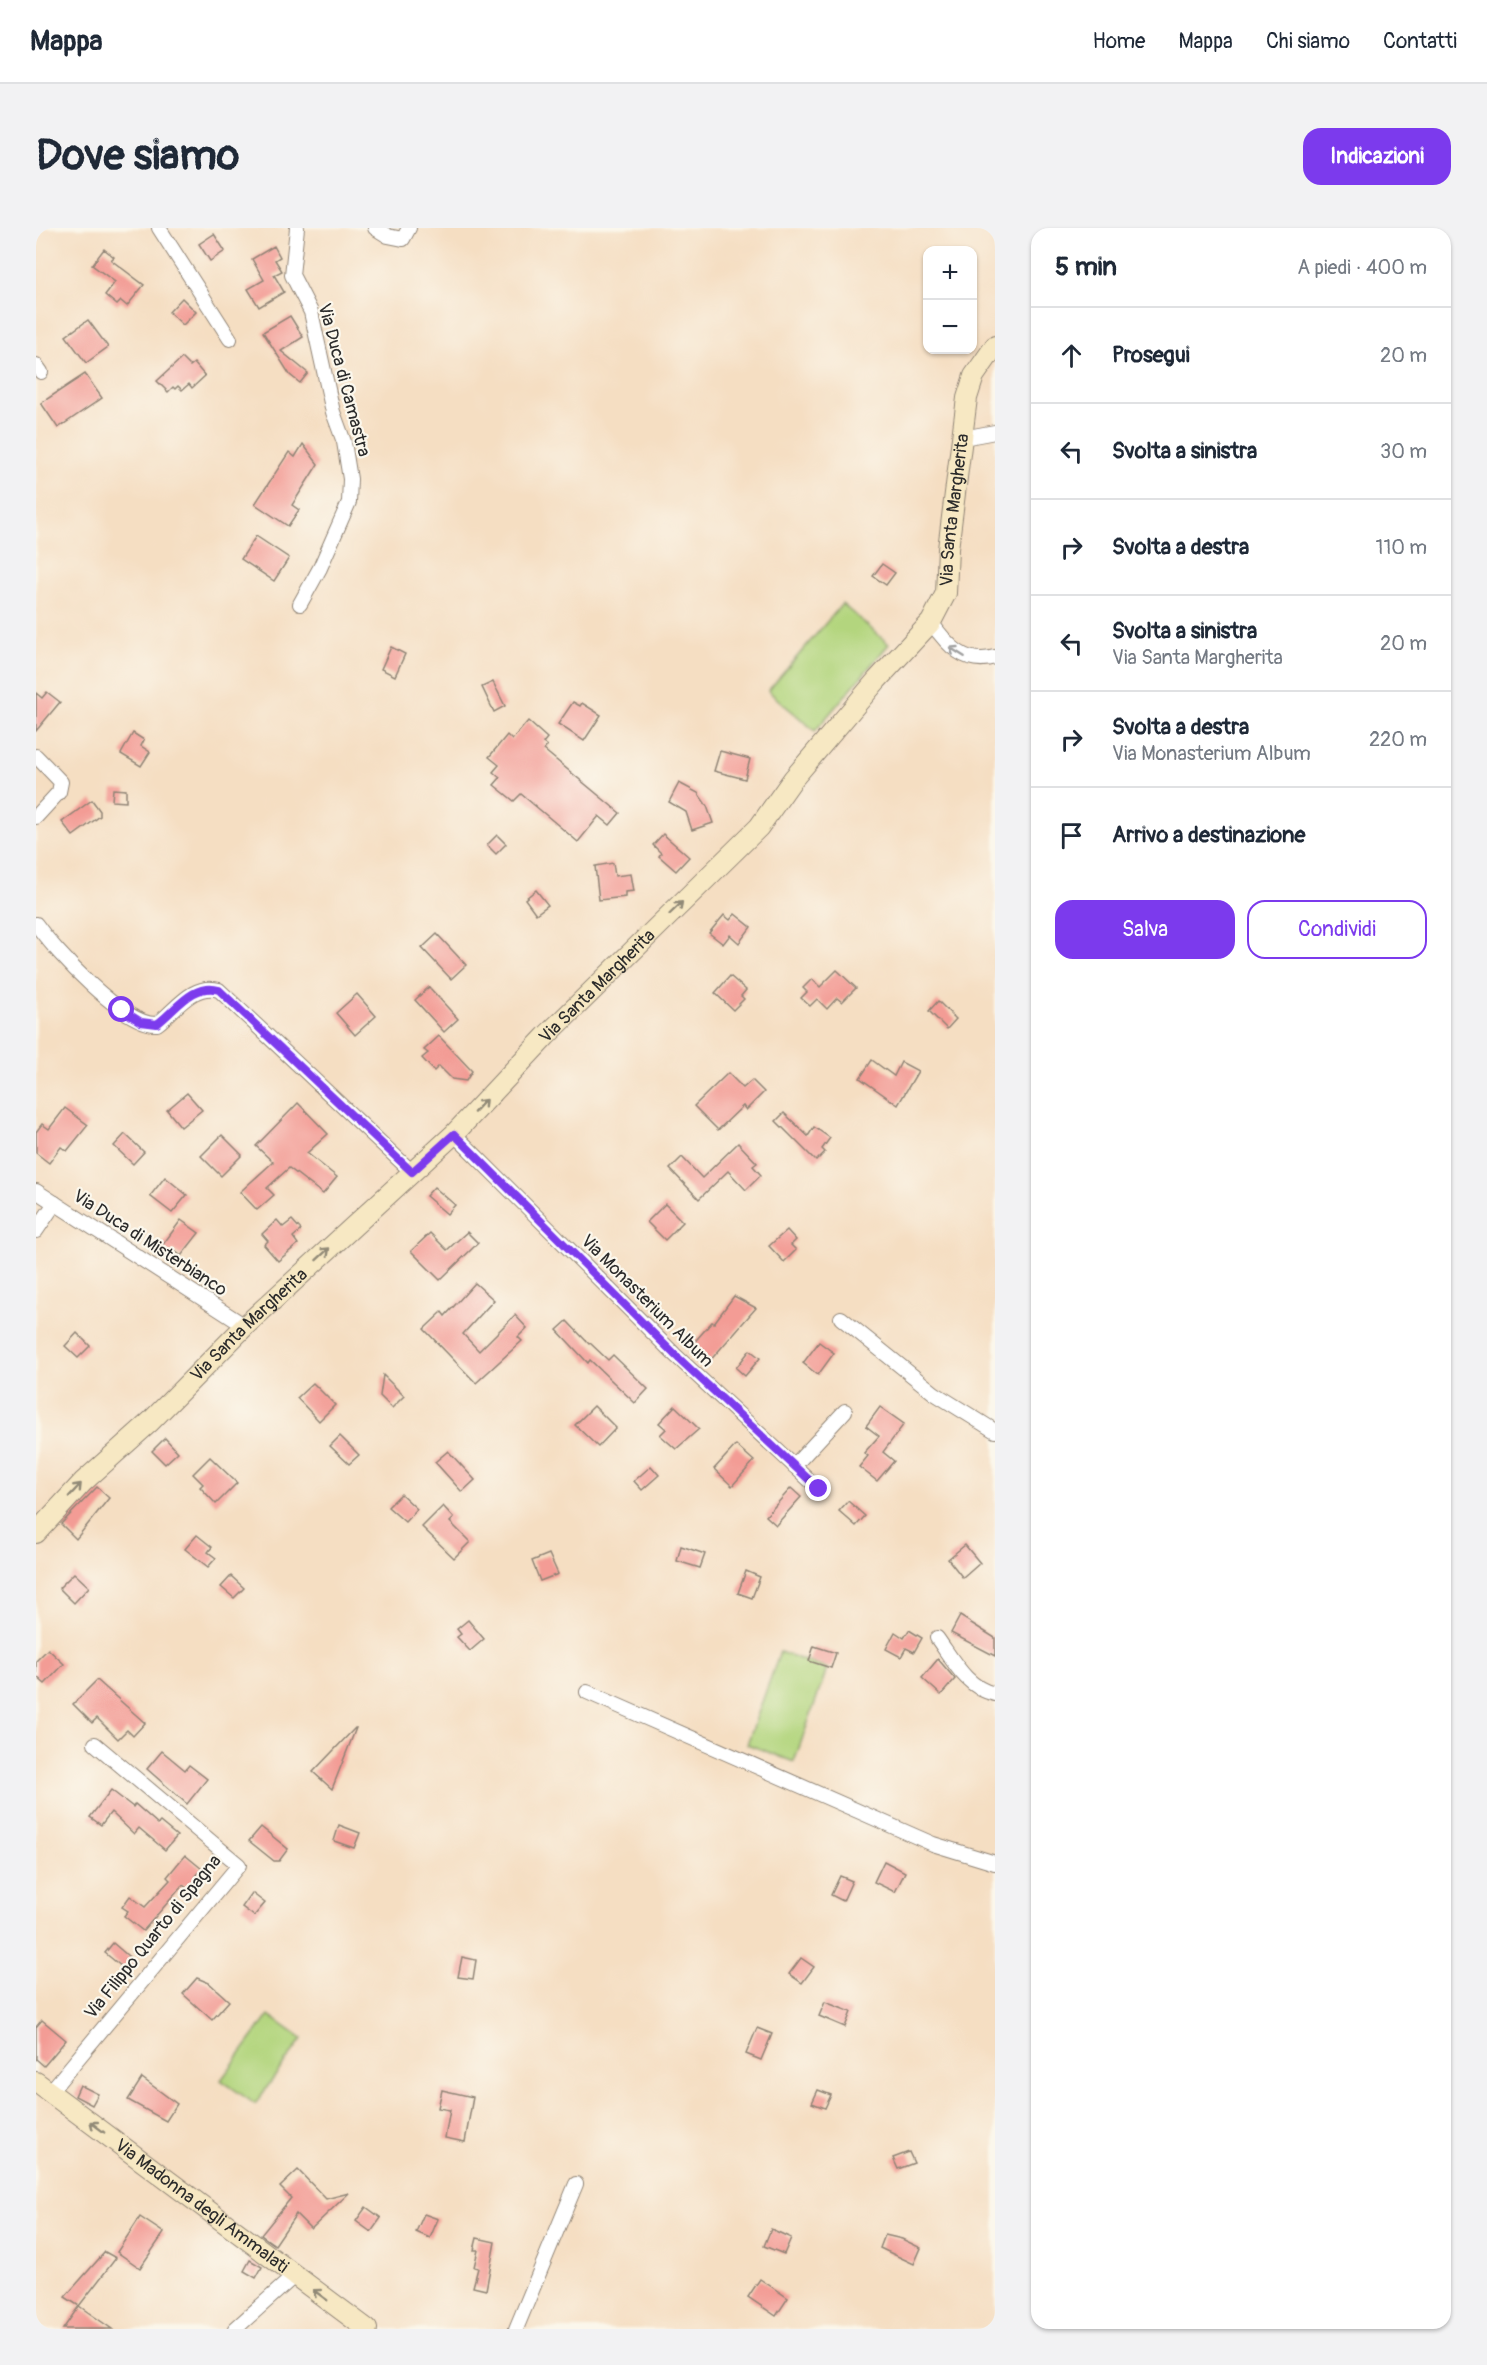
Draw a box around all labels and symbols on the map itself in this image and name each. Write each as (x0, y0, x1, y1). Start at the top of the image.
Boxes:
street label: Via Duca di Camastra (313, 301, 375, 459)
street label: Via Santa Margherita (935, 432, 974, 587)
one-way arrow (949, 645, 966, 658)
one-way arrow (669, 901, 684, 915)
street label: Via Santa Margherita (534, 924, 660, 1048)
route start (108, 996, 134, 1022)
one-way arrow (473, 1099, 487, 1114)
street label: Via Duca di Misterbianco (69, 1185, 232, 1302)
street label: Via Monasterium Album (576, 1230, 718, 1372)
one-way arrow (315, 1247, 330, 1261)
street label: Via Santa Margherita (185, 1263, 312, 1386)
route end (805, 1475, 831, 1501)
one-way arrow (68, 1483, 82, 1498)
street label: Via Filippo Quarto di Spagna (80, 1850, 226, 2024)
one-way arrow (89, 2121, 105, 2134)
street label: Via Madonna degli Ammalati (110, 2134, 293, 2278)
one-way arrow (312, 2289, 328, 2301)

